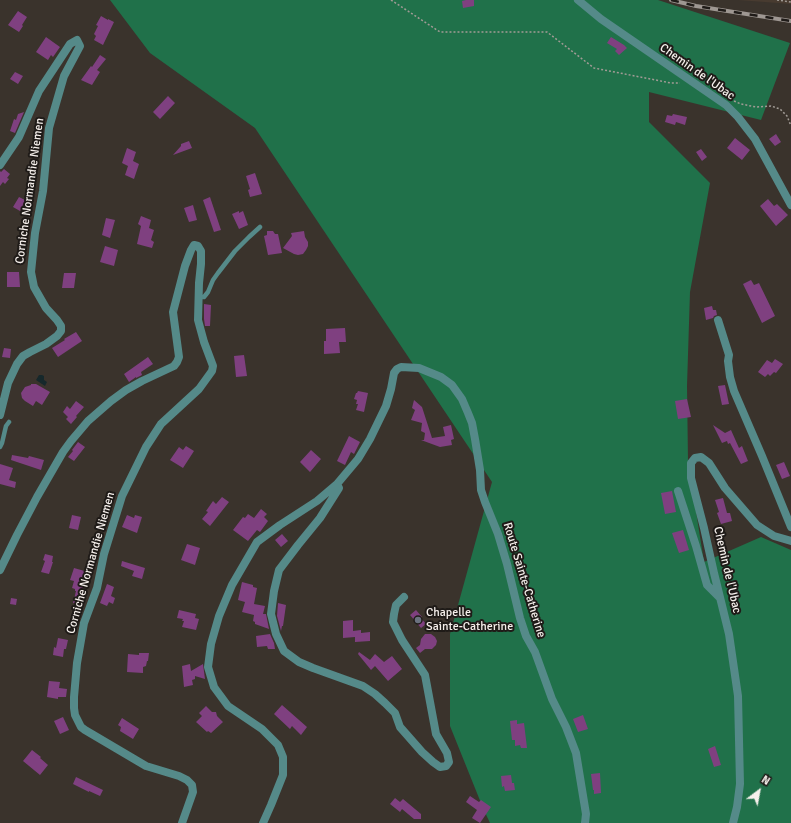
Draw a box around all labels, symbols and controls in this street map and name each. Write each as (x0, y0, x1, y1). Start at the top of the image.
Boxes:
street label: Chemin de l'Ubac (657, 41, 737, 103)
street label: Corniche Normandie Niemen (13, 117, 47, 265)
street label: Corniche Normandie Niemen (64, 490, 118, 636)
street label: Route Sainte-Catherine (500, 521, 548, 639)
street label: Chemin de l'Ubac (710, 525, 744, 615)
place label: Chapelle Sainte-Catherine (426, 606, 513, 634)
marker: Chapelle Sainte-Catherine (413, 615, 423, 625)
north arrow (739, 771, 779, 811)
text: N (759, 773, 772, 788)

